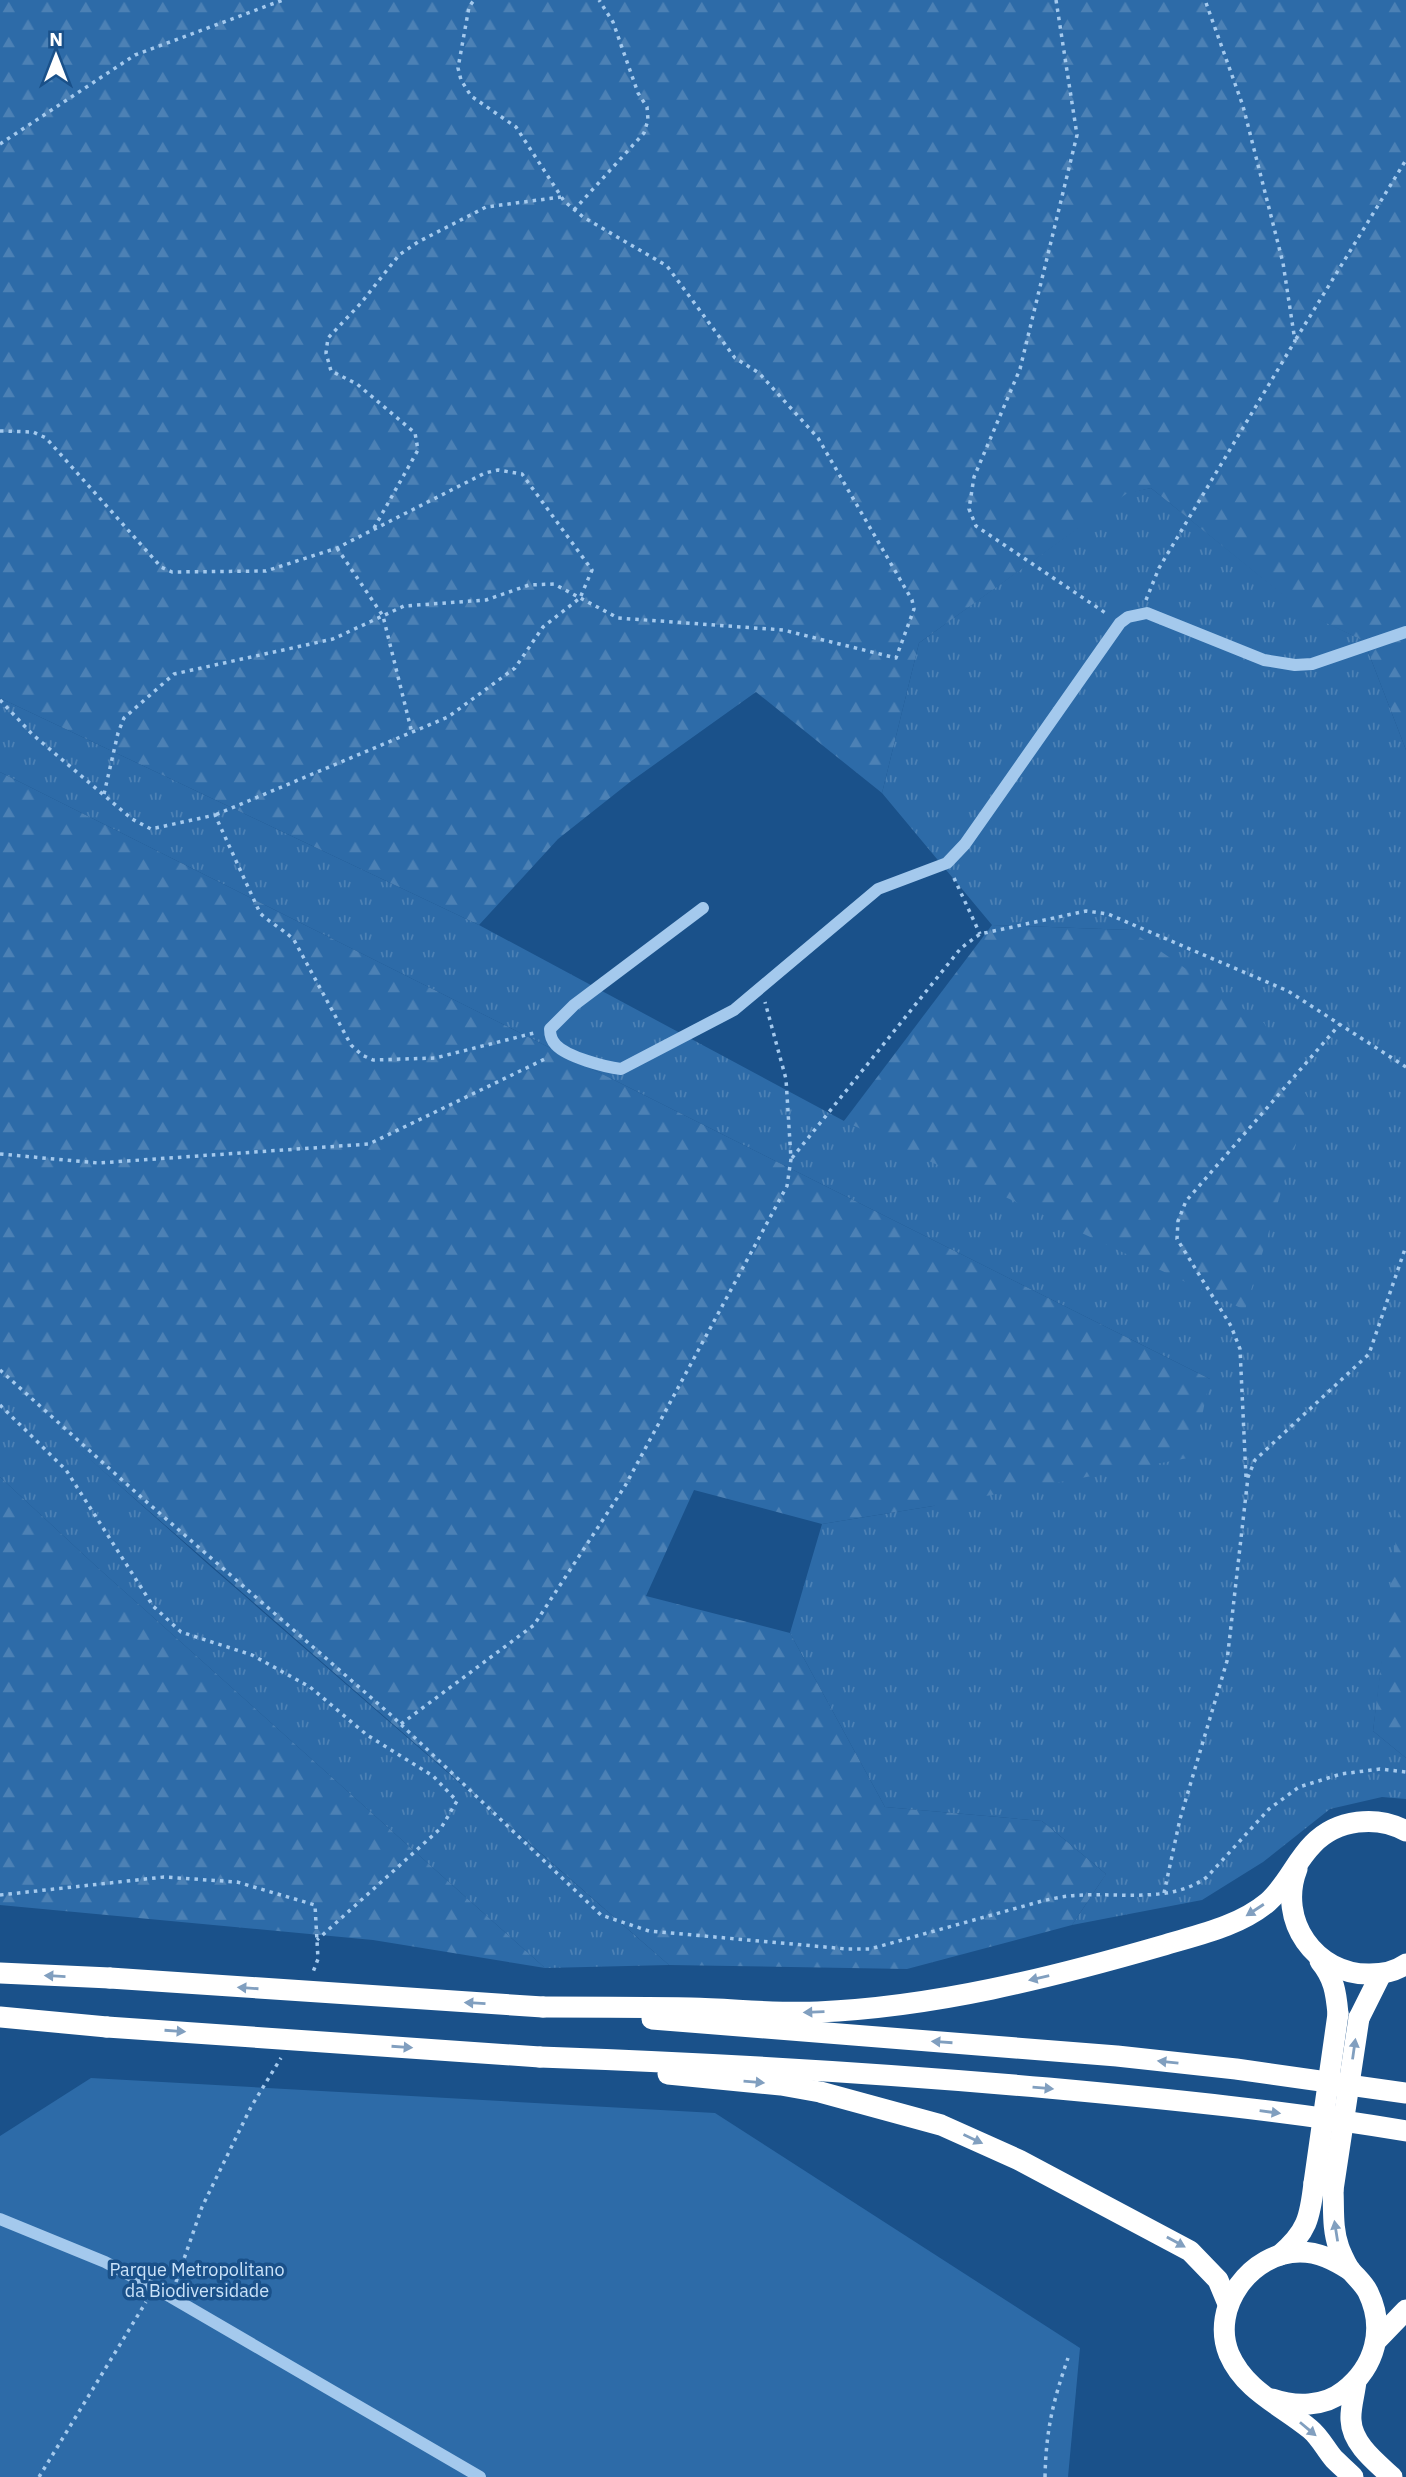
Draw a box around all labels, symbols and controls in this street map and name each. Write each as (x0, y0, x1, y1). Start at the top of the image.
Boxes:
north arrow (21, 21, 91, 91)
text: N (49, 27, 63, 51)
one-way arrow (1245, 1903, 1264, 1916)
one-way arrow (44, 1970, 66, 1981)
one-way arrow (1027, 1972, 1049, 1983)
one-way arrow (237, 1982, 259, 1993)
one-way arrow (464, 1997, 486, 2008)
one-way arrow (803, 2006, 825, 2017)
one-way arrow (164, 2026, 186, 2037)
one-way arrow (930, 2036, 952, 2047)
one-way arrow (1349, 2038, 1360, 2060)
one-way arrow (391, 2042, 413, 2053)
one-way arrow (1157, 2056, 1179, 2067)
one-way arrow (743, 2077, 765, 2088)
one-way arrow (1033, 2082, 1055, 2093)
one-way arrow (1259, 2106, 1281, 2117)
one-way arrow (963, 2133, 983, 2145)
one-way arrow (1330, 2220, 1341, 2242)
one-way arrow (1166, 2236, 1186, 2248)
park label: Parque Metropolitano da Biodiversidade (109, 2258, 285, 2302)
one-way arrow (1298, 2422, 1316, 2437)

